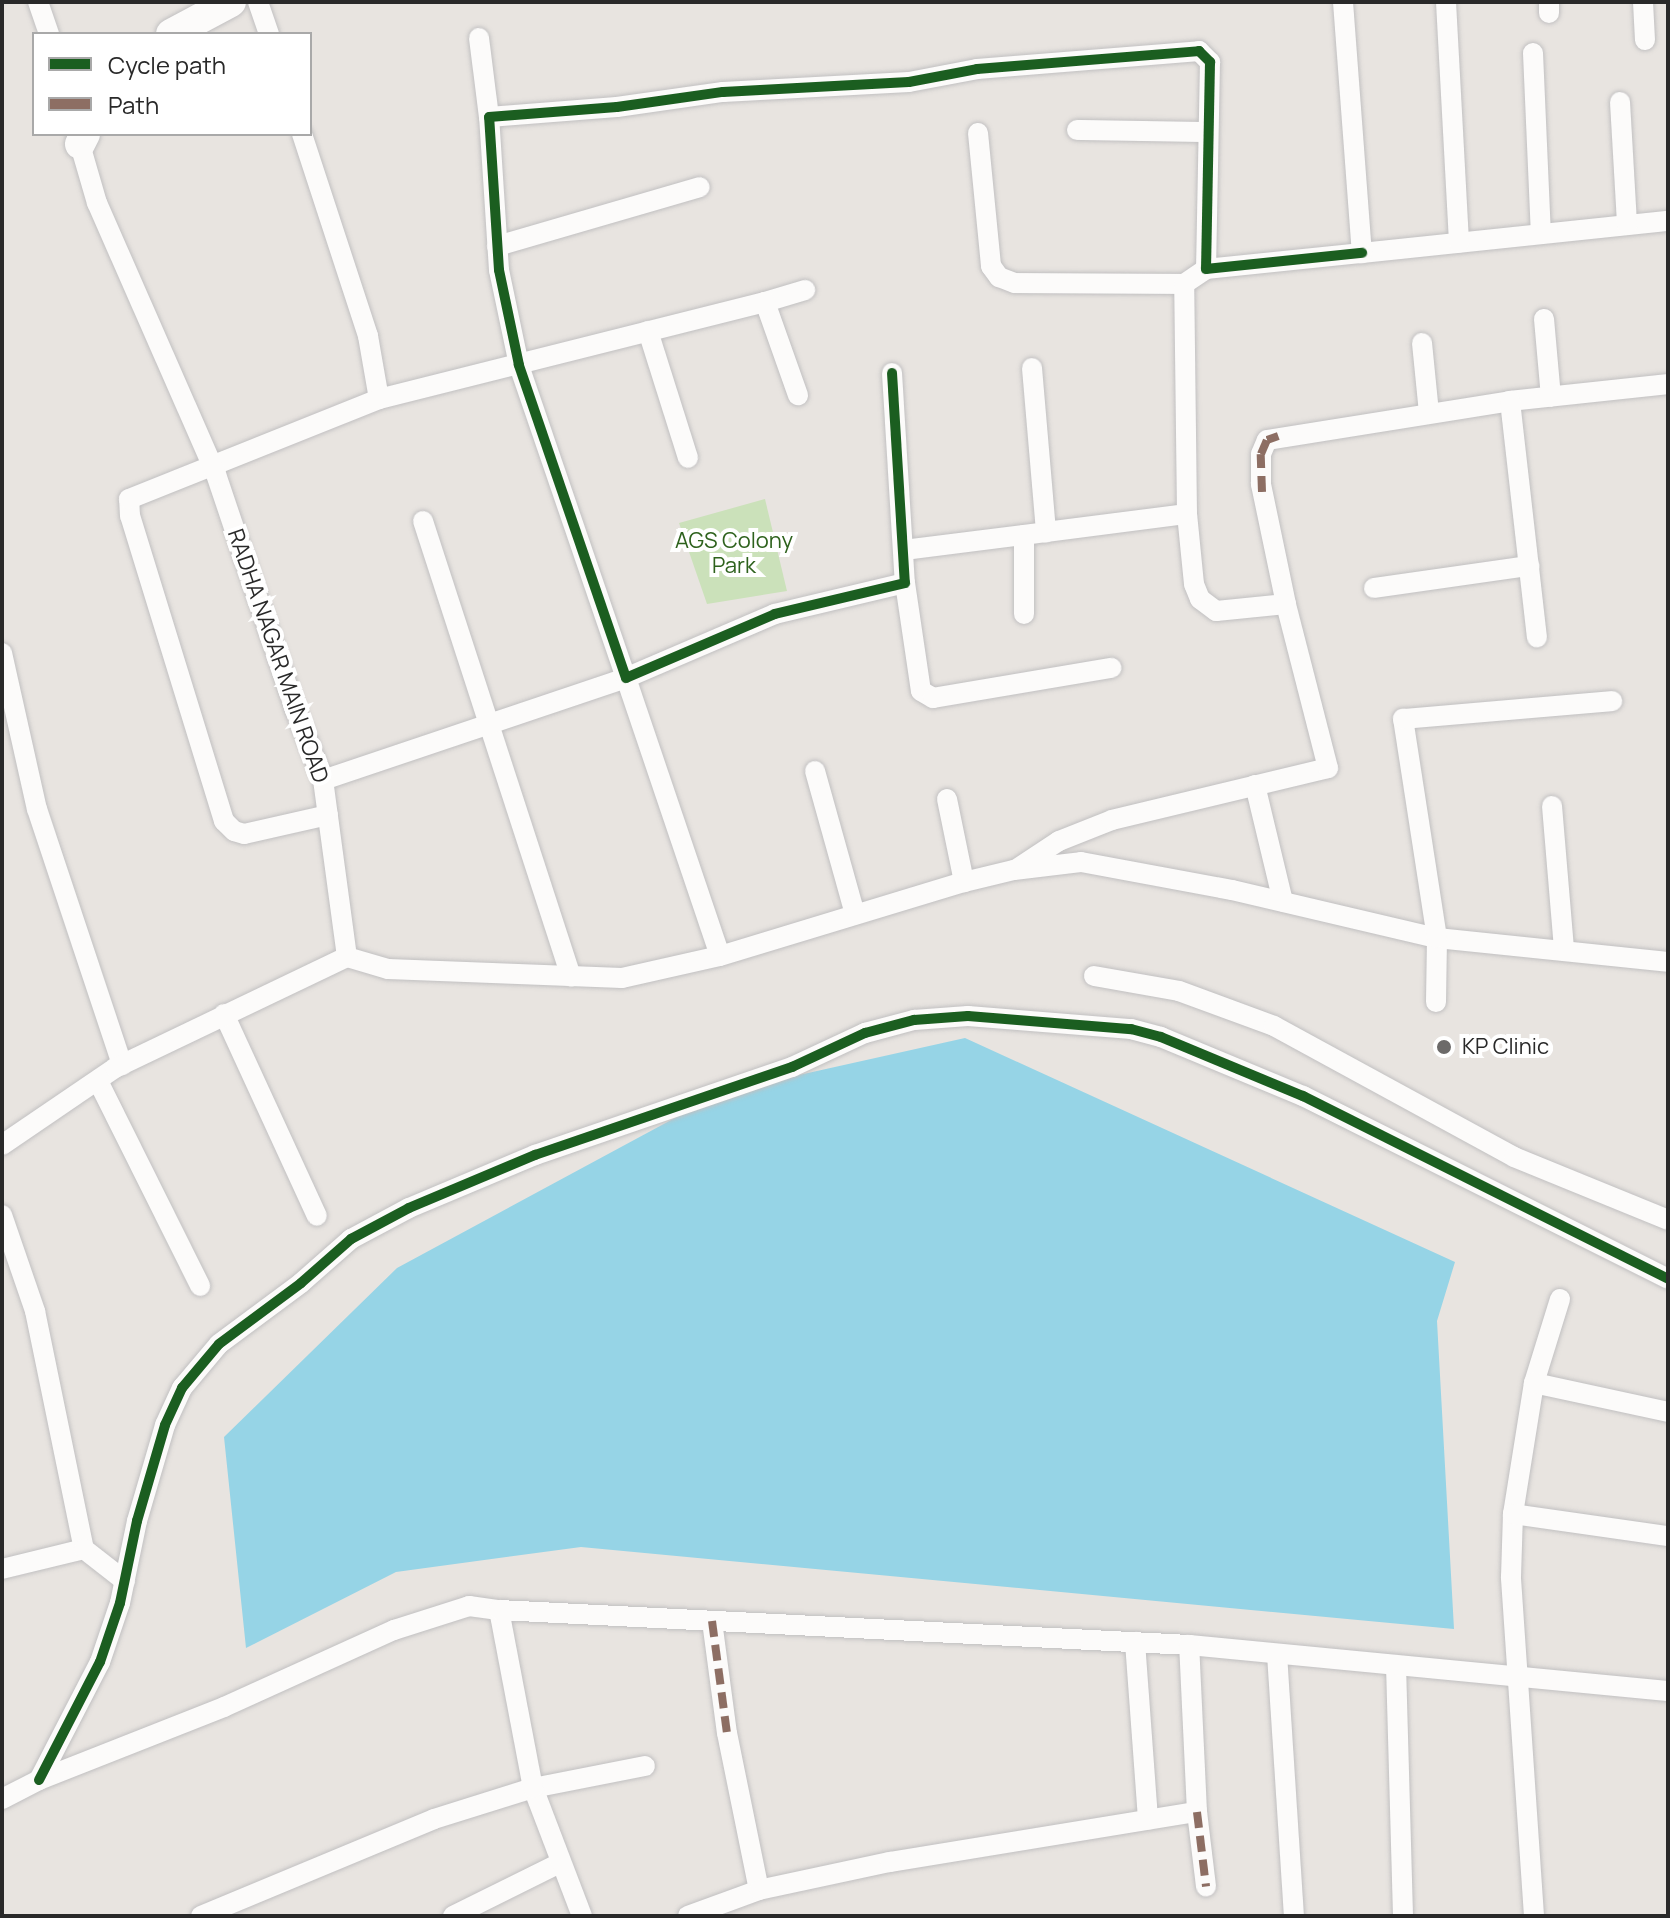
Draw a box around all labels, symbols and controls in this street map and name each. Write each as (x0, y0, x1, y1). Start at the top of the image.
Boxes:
legend (32, 32, 312, 136)
text: Cycle path (108, 48, 226, 81)
text: Path (108, 88, 159, 121)
street label: RADHA NAGAR MAIN ROAD (222, 526, 334, 786)
park label: AGS Colony Park (675, 527, 793, 578)
place label: KP Clinic (1462, 1034, 1549, 1060)
marker: KP Clinic (1433, 1036, 1455, 1058)

